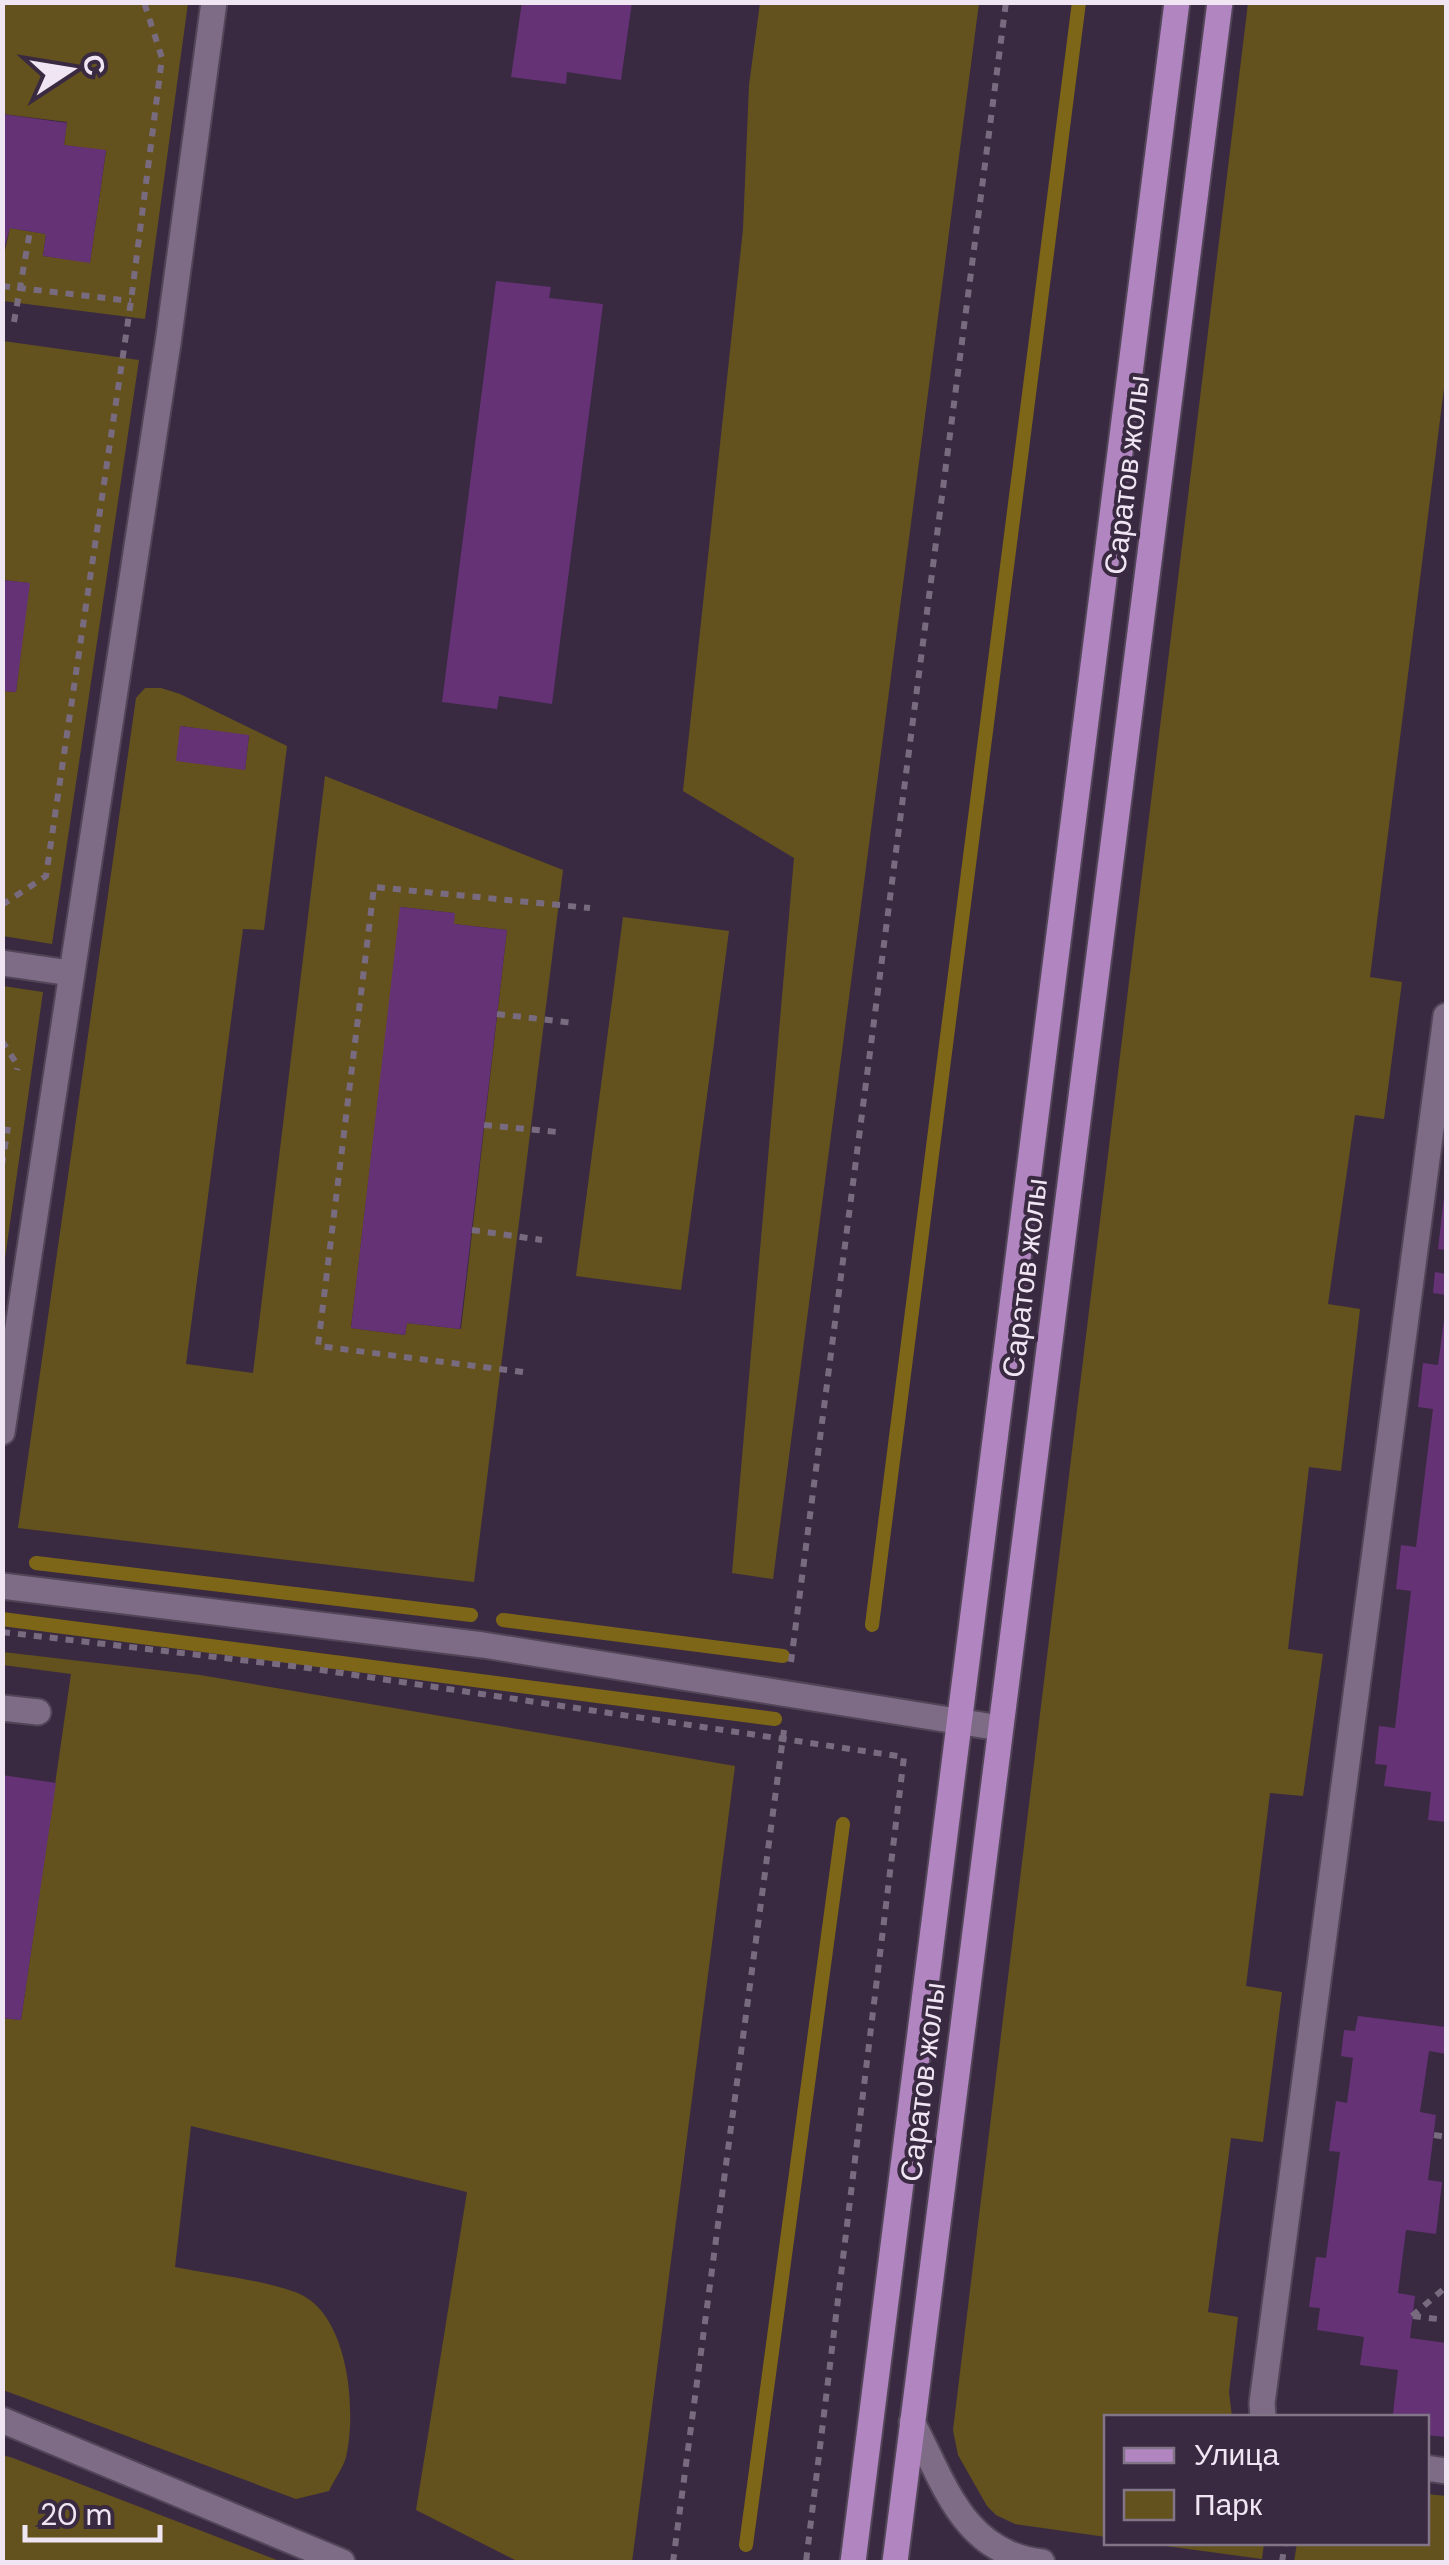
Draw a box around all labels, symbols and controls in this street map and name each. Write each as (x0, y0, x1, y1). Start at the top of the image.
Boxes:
north arrow (20, 20, 120, 120)
text: С (74, 51, 114, 79)
street label: Саратов жолы (1095, 373, 1158, 577)
street label: Саратов жолы (993, 1176, 1056, 1380)
street label: Саратов жолы (891, 1980, 954, 2184)
legend (1104, 2415, 1429, 2545)
text: Улица (1194, 2435, 1279, 2474)
scale bar (25, 2480, 160, 2542)
text: Парк (1194, 2485, 1263, 2524)
text: 20 m (40, 2495, 112, 2534)

